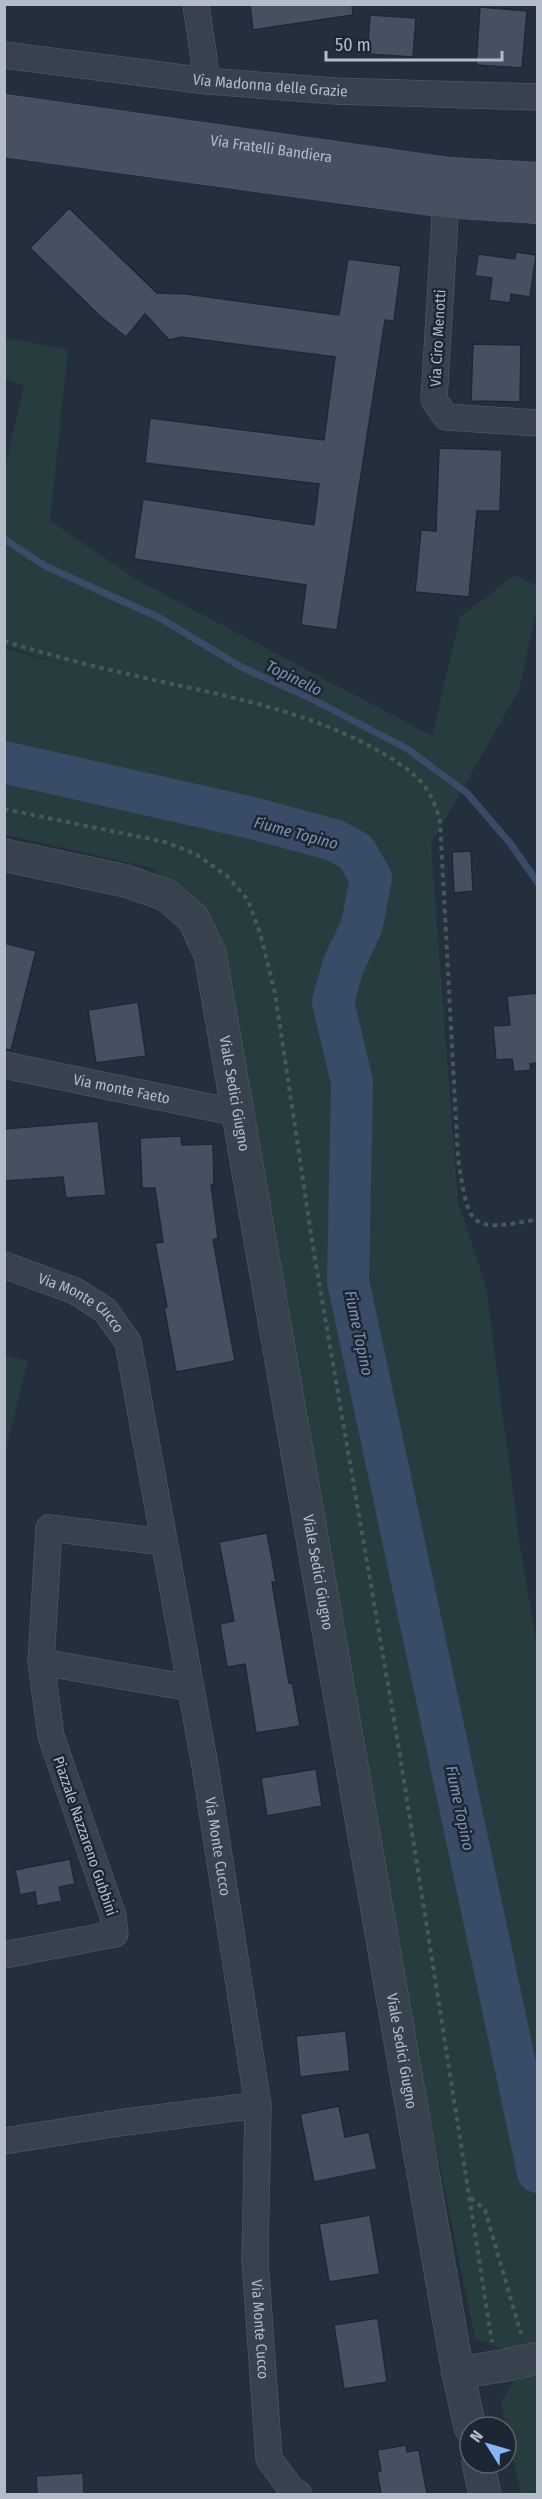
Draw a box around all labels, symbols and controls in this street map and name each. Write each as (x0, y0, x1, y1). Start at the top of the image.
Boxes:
scale bar (326, 24, 502, 62)
text: 50 m (335, 34, 371, 56)
street label: Via Madonna delle Grazie (192, 70, 348, 100)
street label: Via Fratelli Bandiera (209, 131, 333, 166)
street label: Via Ciro Menotti (426, 289, 450, 387)
water label: Topinello (263, 656, 325, 700)
water label: Fiume Topino (252, 813, 340, 853)
street label: Viale Sedici Giugno (215, 1034, 253, 1153)
street label: Via monte Faeto (72, 1070, 172, 1108)
street label: Via Monte Cucco (36, 1269, 127, 1336)
water label: Fiume Topino (341, 1289, 377, 1377)
street label: Viale Sedici Giugno (299, 1513, 337, 1632)
street label: Piazzale Nazzareno Gubbini (49, 1754, 121, 1918)
water label: Fiume Topino (442, 1764, 478, 1852)
street label: Via Monte Cucco (201, 1796, 234, 1897)
street label: Viale Sedici Giugno (383, 1992, 421, 2110)
street label: Via Monte Cucco (247, 2279, 272, 2380)
north arrow (458, 2415, 518, 2475)
text: N (466, 2427, 487, 2446)

